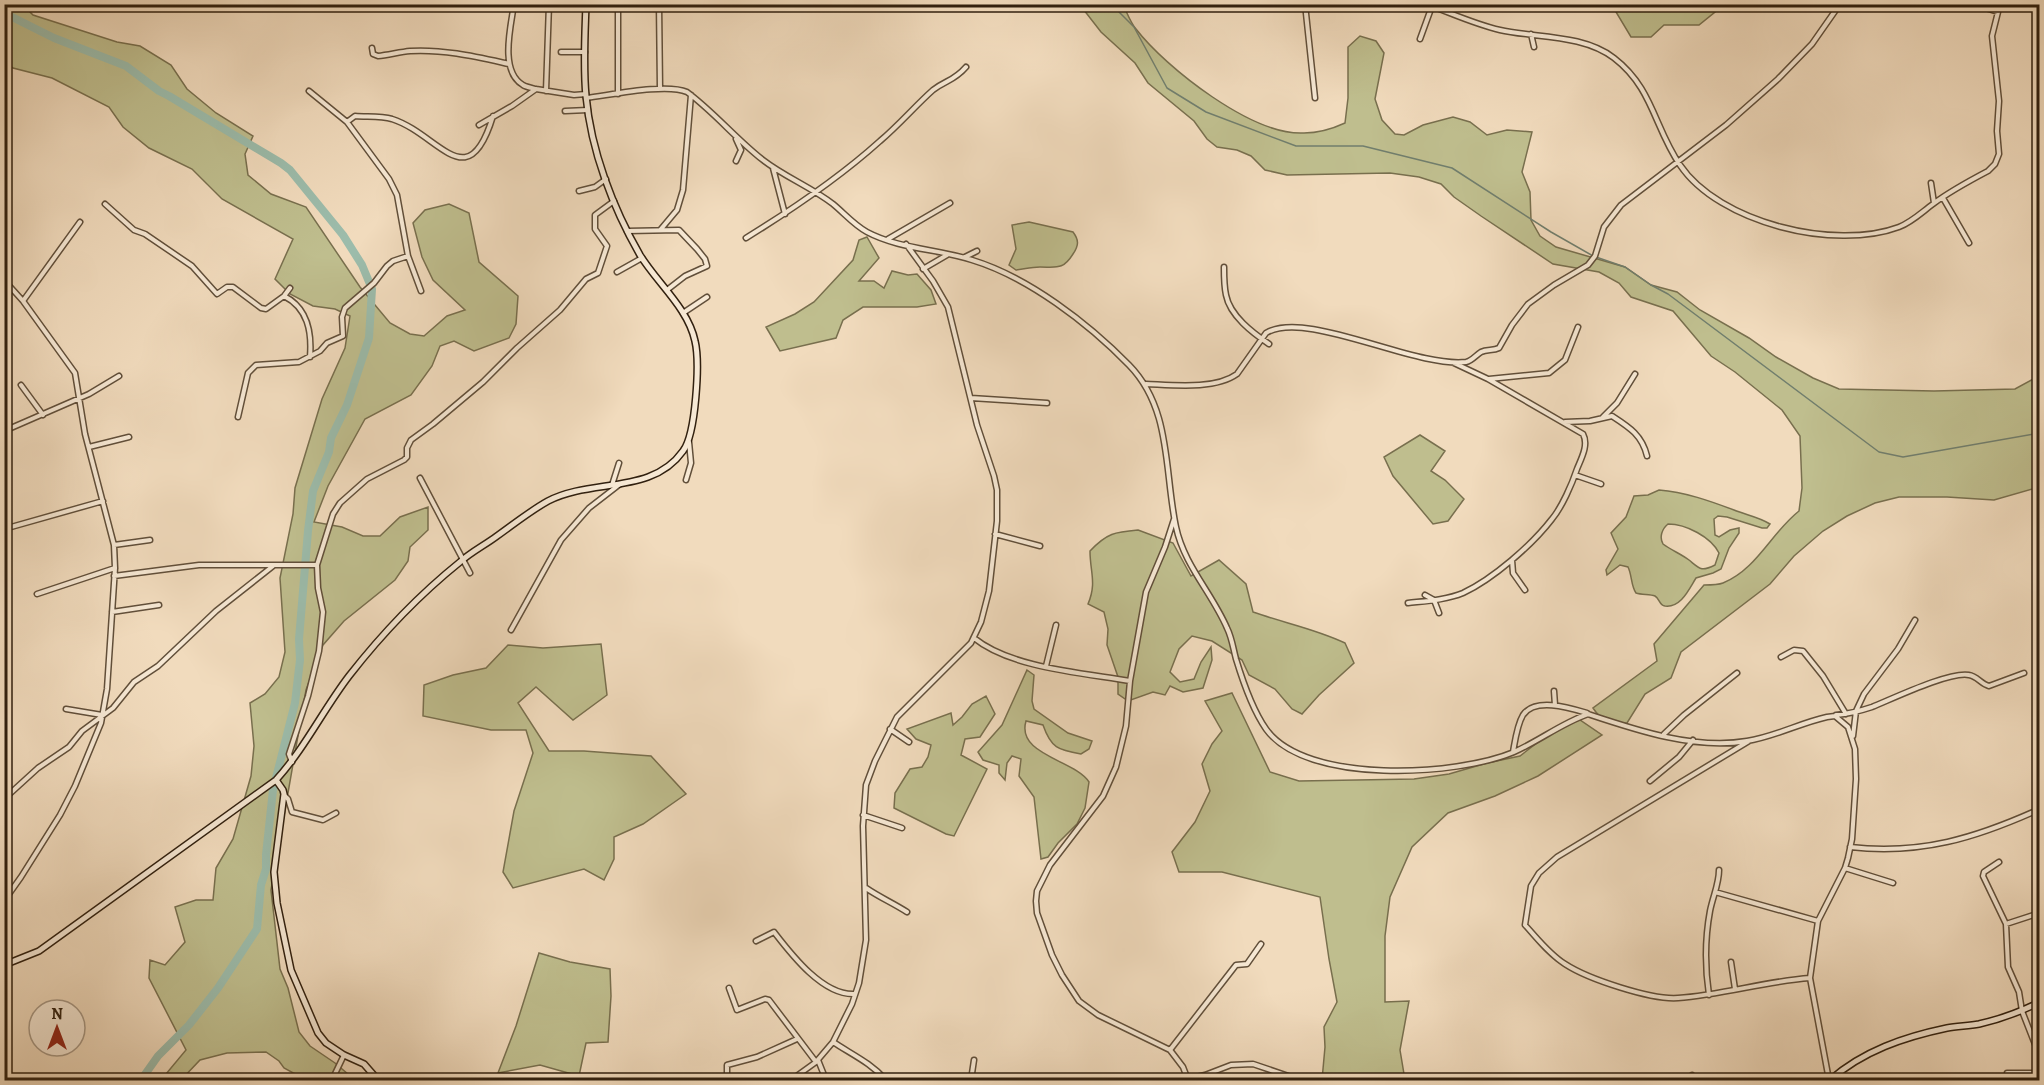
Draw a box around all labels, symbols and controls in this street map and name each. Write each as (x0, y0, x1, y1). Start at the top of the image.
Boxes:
north arrow (27, 998, 87, 1058)
text: N (51, 1003, 63, 1025)

